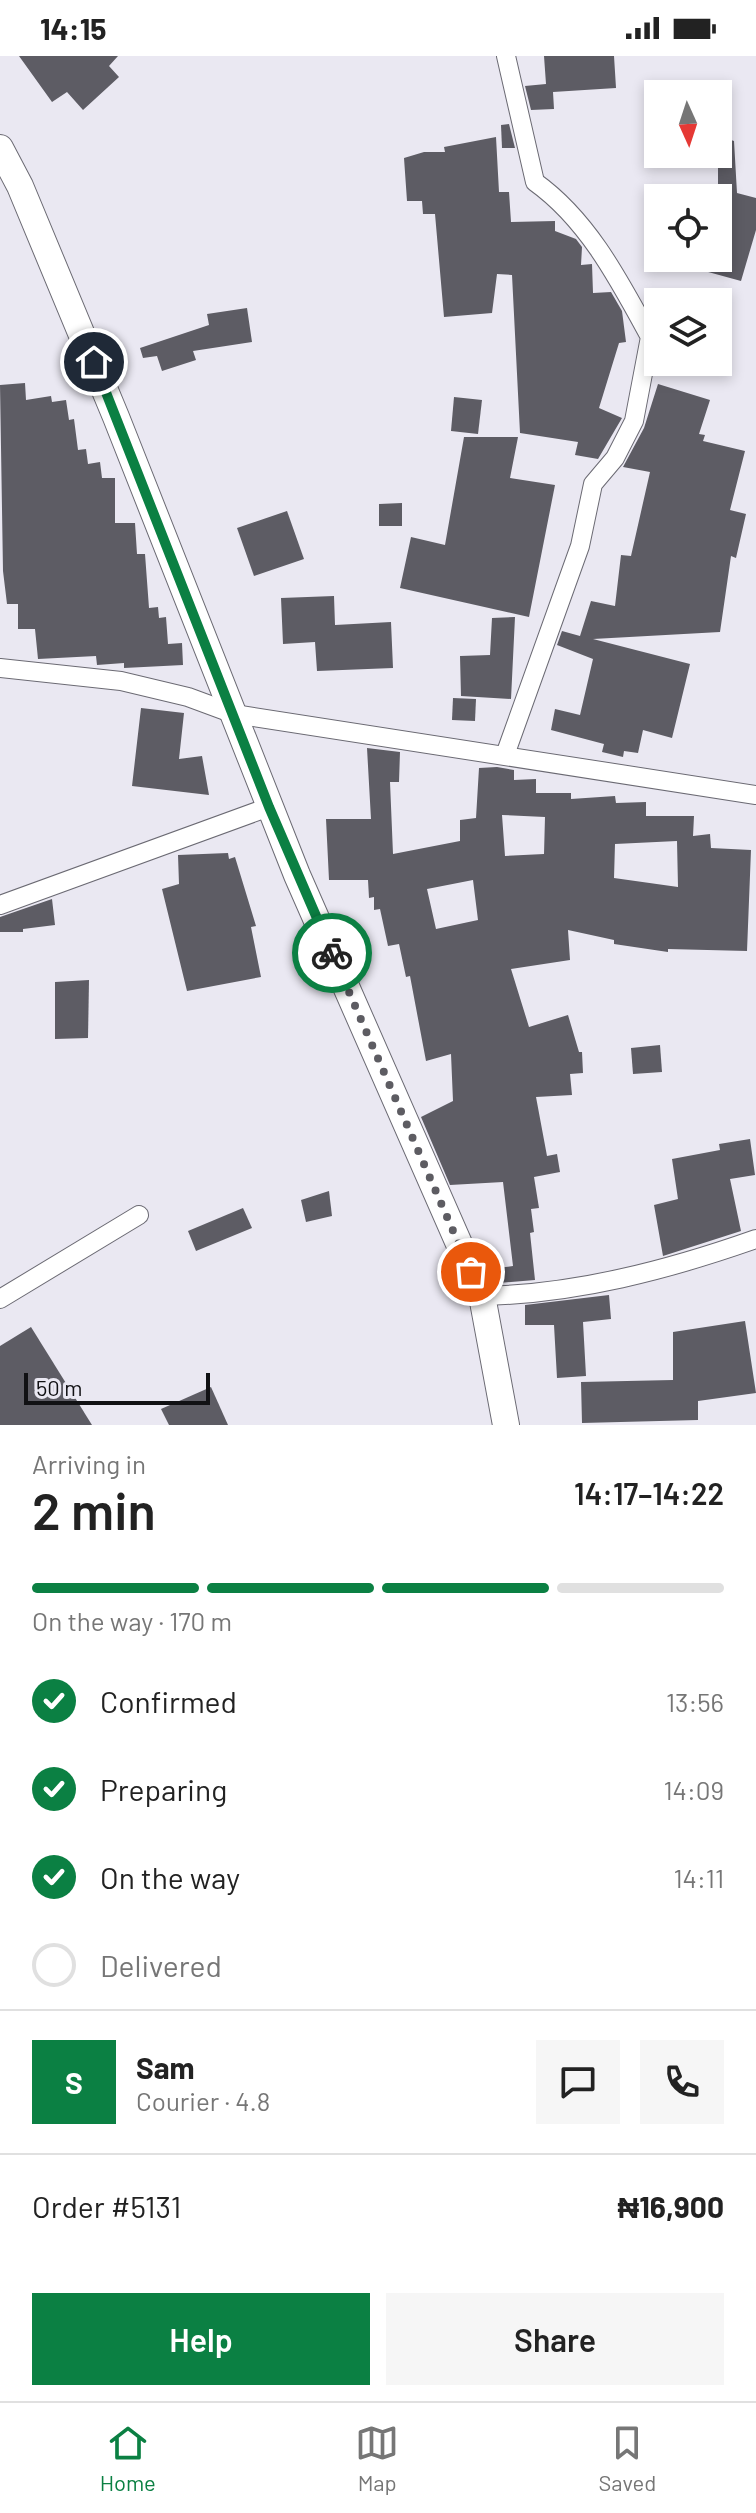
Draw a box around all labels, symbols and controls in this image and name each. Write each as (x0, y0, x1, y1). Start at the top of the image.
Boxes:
text: 14:15 (40, 10, 106, 46)
north arrow (644, 80, 732, 168)
map controls (644, 80, 732, 376)
button: locate (644, 184, 732, 272)
button: layers (644, 288, 732, 376)
pin (60, 328, 128, 396)
icon: home (72, 340, 116, 384)
courier (292, 913, 372, 993)
icon: bike (310, 931, 354, 975)
pin (437, 1238, 505, 1306)
icon: bag (449, 1250, 493, 1294)
scale bar (24, 1369, 210, 1405)
text: 50 m (36, 1374, 82, 1400)
text: Arriving in (32, 1448, 146, 1479)
text: 14:17–14:22 (574, 1475, 724, 1511)
text: 2 min (32, 1478, 156, 1540)
text: On the way · 170 m (32, 1605, 232, 1636)
icon: check (32, 1679, 76, 1723)
text: Confirmed (100, 1683, 237, 1719)
text: 13:56 (666, 1686, 724, 1717)
icon: check (32, 1767, 76, 1811)
text: Preparing (100, 1771, 227, 1807)
text: 14:09 (664, 1774, 724, 1805)
icon: check (32, 1855, 76, 1899)
text: On the way (100, 1859, 240, 1895)
text: 14:11 (673, 1862, 724, 1893)
text: Delivered (100, 1947, 222, 1983)
button: chat (536, 2040, 620, 2124)
button: phone (640, 2040, 724, 2124)
text: Sam (136, 2049, 195, 2085)
text: S (65, 2064, 83, 2100)
text: Courier · 4.8 (136, 2085, 270, 2116)
text: Order #5131 (32, 2188, 181, 2224)
text: ₦16,900 (618, 2188, 724, 2224)
button: Help (32, 2293, 370, 2385)
button: Share (386, 2293, 724, 2385)
tab: Home (100, 2421, 156, 2495)
tab: Map (355, 2421, 399, 2495)
tab: Saved (599, 2421, 656, 2495)

